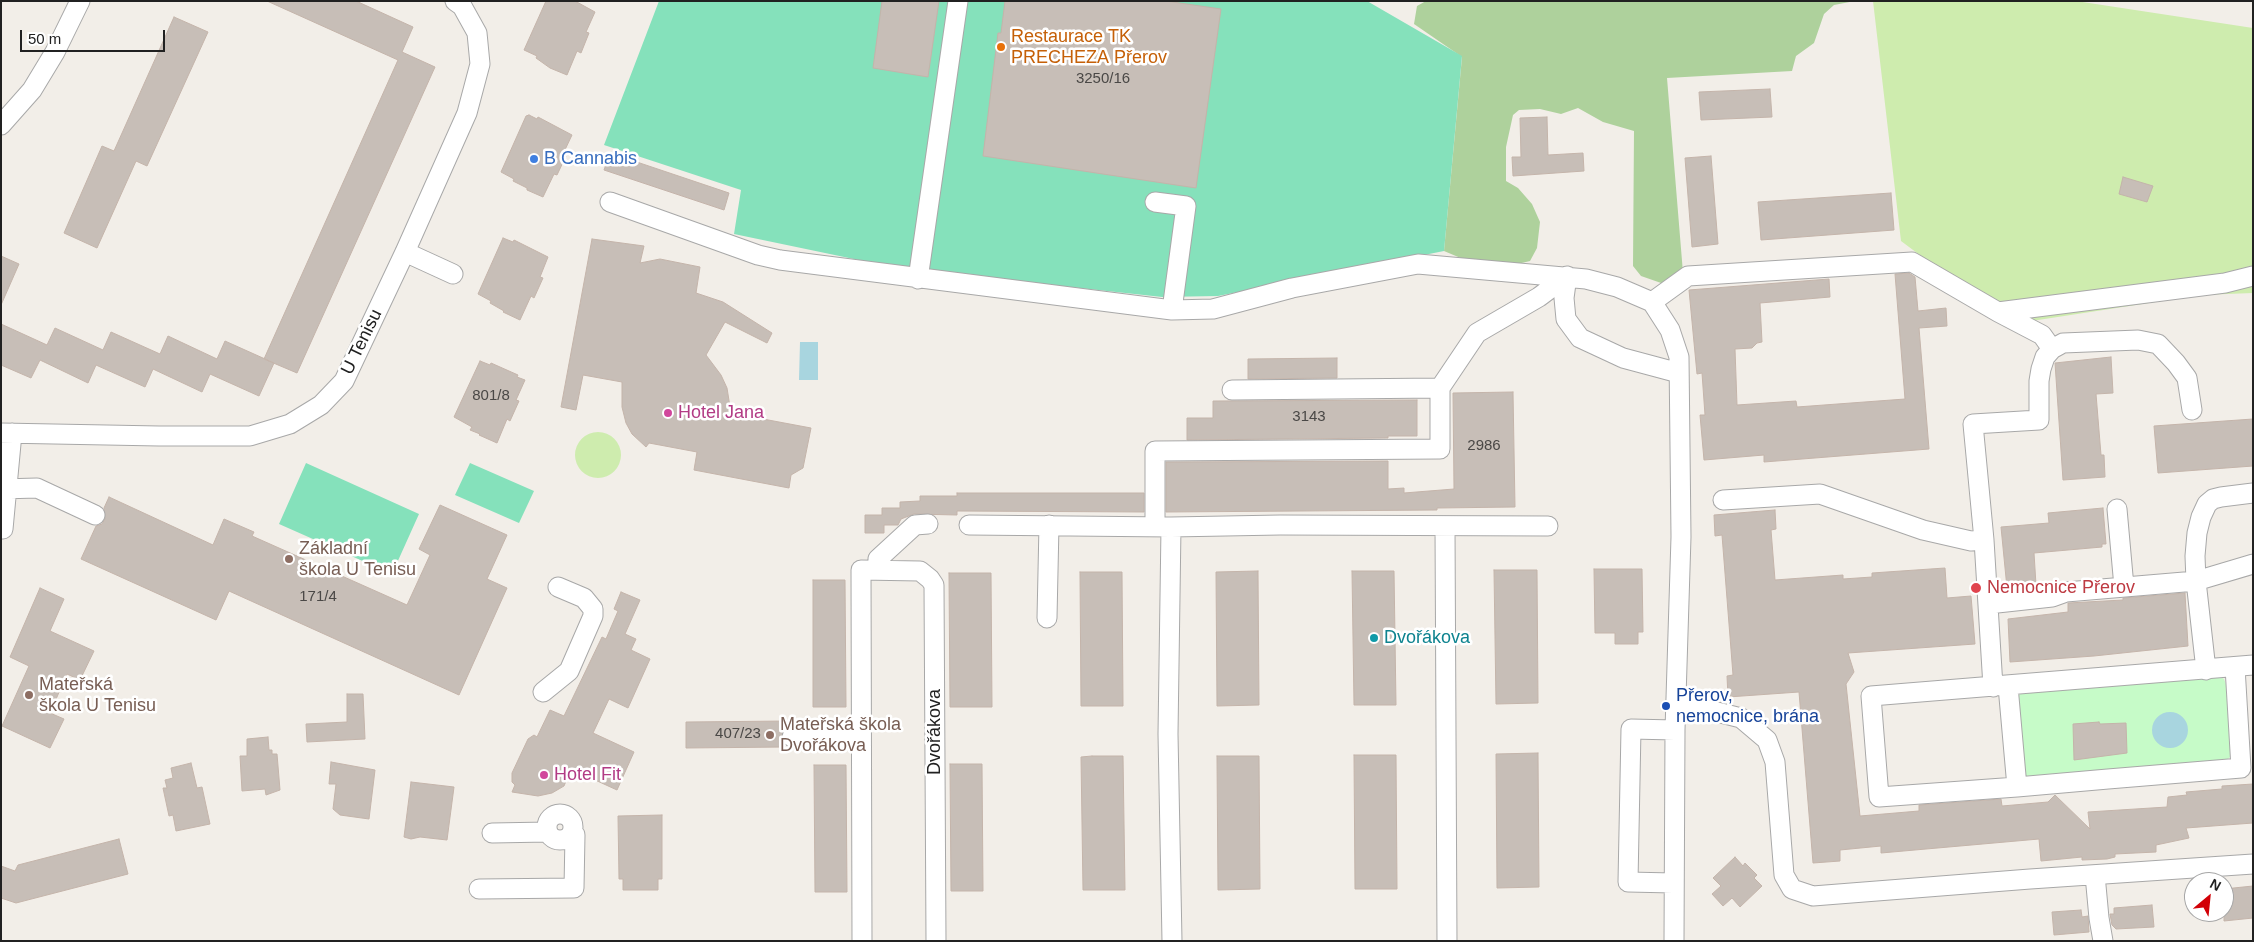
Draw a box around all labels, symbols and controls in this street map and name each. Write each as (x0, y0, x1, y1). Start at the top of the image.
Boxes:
scale bar (22, 20, 168, 52)
place label: Restaurace TK PRECHEZA Přerov (1011, 26, 1167, 68)
text: 50 m (28, 30, 61, 47)
marker: Restaurace TK PRECHEZA Přerov (995, 41, 1007, 53)
house number: 3250/16 (1076, 70, 1130, 88)
place label: B Cannabis (544, 148, 637, 170)
marker: B Cannabis (528, 153, 540, 165)
street label: U Tenisu (337, 306, 387, 378)
house number: 801/8 (472, 387, 510, 405)
place label: Hotel Jana (678, 402, 764, 424)
marker: Hotel Jana (662, 407, 674, 419)
house number: 3143 (1292, 408, 1326, 426)
house number: 2986 (1467, 437, 1501, 455)
place label: Základní škola U Tenisu (299, 538, 416, 580)
marker: Základní škola U Tenisu (283, 553, 295, 565)
place label: Nemocnice Přerov (1987, 577, 2135, 599)
marker: Nemocnice Přerov (1969, 581, 1983, 595)
house number: 171/4 (299, 588, 337, 606)
place label: Dvořákova (1384, 627, 1470, 649)
marker: Dvořákova (1368, 632, 1380, 644)
place label: Mateřská škola U Tenisu (39, 674, 156, 716)
place label: Přerov, nemocnice, brána (1676, 685, 1819, 728)
marker: Mateřská škola U Tenisu (23, 689, 35, 701)
street label: Dvořákova (924, 689, 946, 775)
marker: Přerov, nemocnice, brána (1660, 700, 1672, 712)
place label: Mateřská škola Dvořákova (780, 714, 901, 756)
house number: 407/23 (715, 725, 761, 743)
marker: Mateřská škola Dvořákova (764, 729, 776, 741)
place label: Hotel Fit (554, 764, 621, 786)
marker: Hotel Fit (538, 769, 550, 781)
north arrow (2184, 872, 2234, 922)
text: N (2207, 875, 2224, 894)

